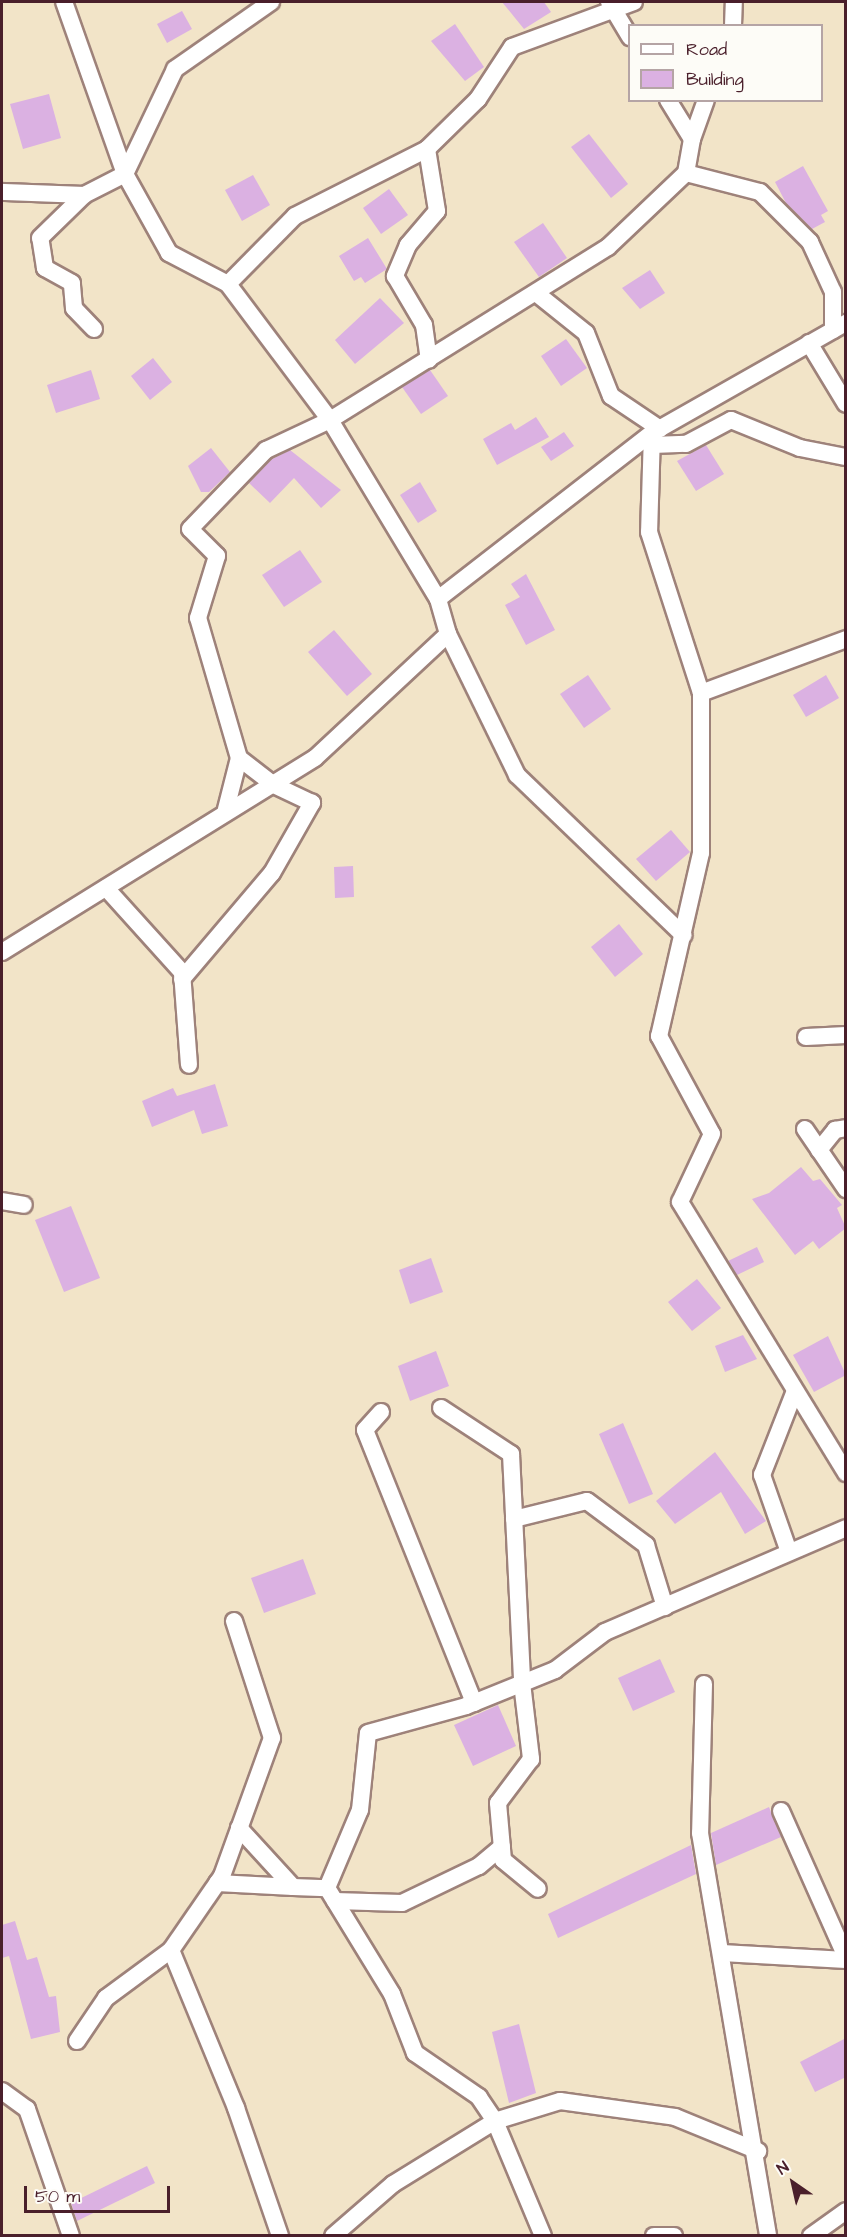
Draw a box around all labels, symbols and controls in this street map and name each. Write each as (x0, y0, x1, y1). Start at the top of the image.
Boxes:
legend (628, 24, 823, 102)
text: Road (686, 37, 727, 62)
text: Building (686, 67, 744, 92)
north arrow (763, 2153, 823, 2213)
text: N (773, 2156, 793, 2180)
scale bar (27, 2174, 172, 2212)
text: 50 m (35, 2184, 80, 2209)

